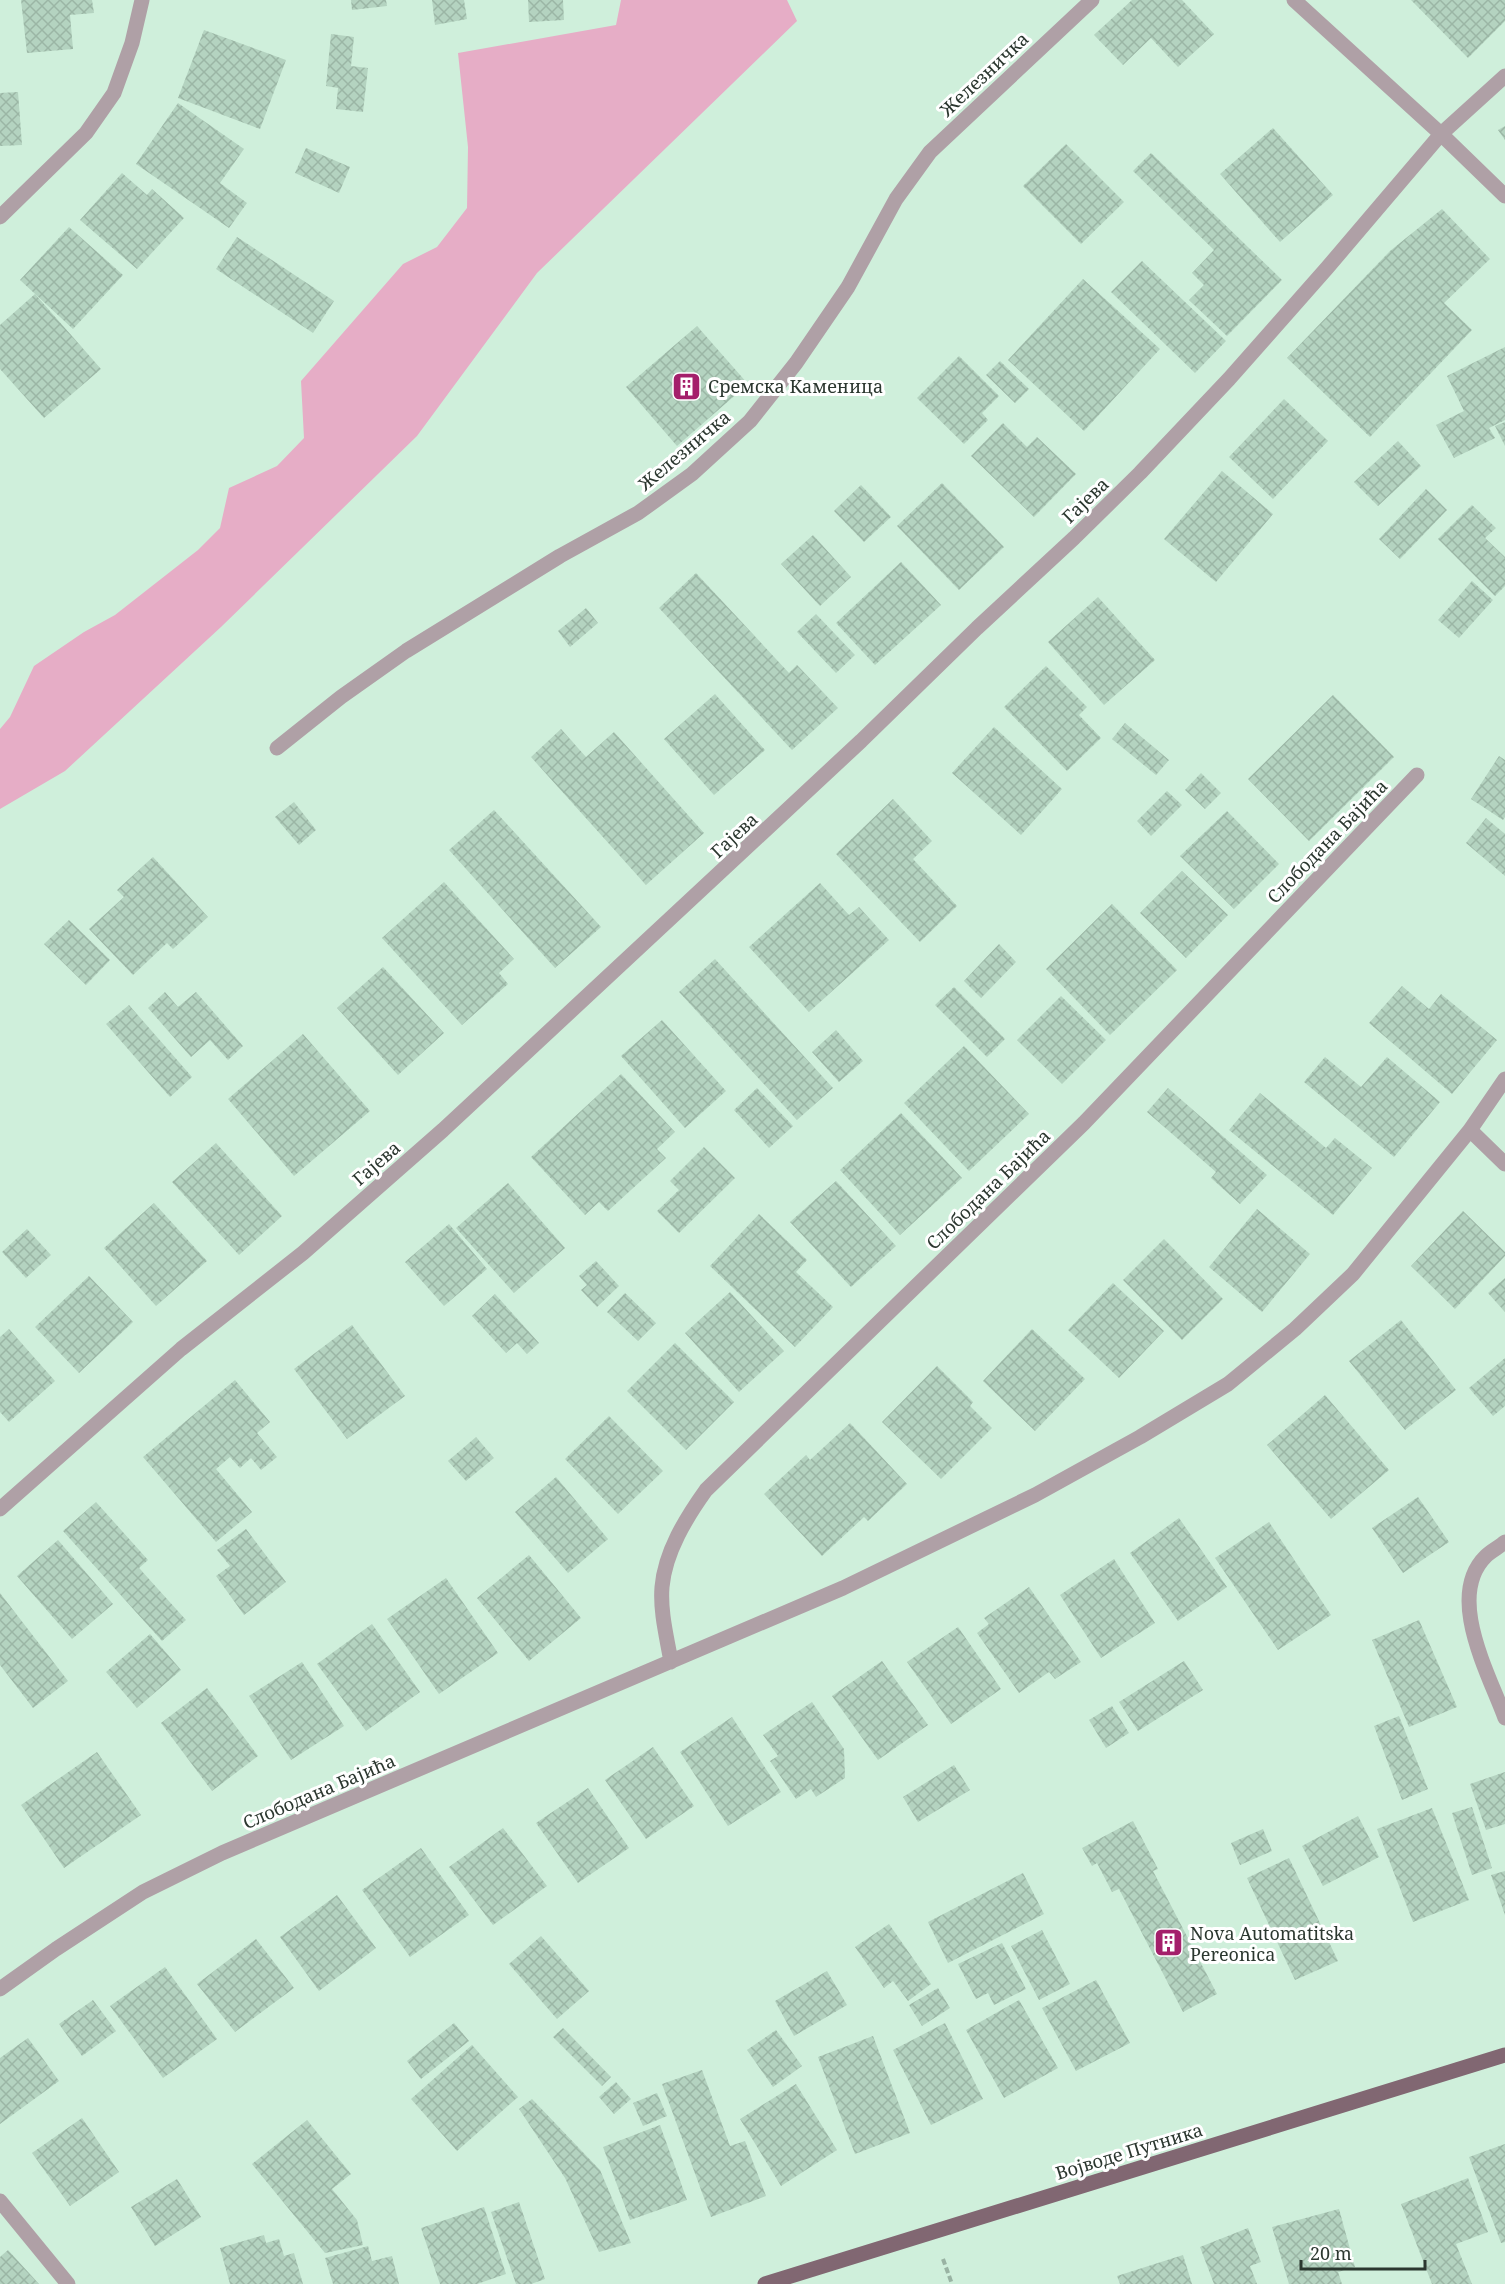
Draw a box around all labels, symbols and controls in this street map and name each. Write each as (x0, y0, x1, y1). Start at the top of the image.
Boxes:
street label: Железничка (934, 27, 1034, 122)
building icon: Сремска Каменица (671, 370, 703, 402)
place label: Сремска Каменица (708, 374, 883, 398)
street label: Железничка (632, 404, 735, 496)
street label: Гајева (1056, 472, 1114, 528)
street label: Слободана Бајића (1262, 774, 1392, 908)
street label: Гајева (705, 807, 763, 863)
street label: Слободана Бајића (921, 1124, 1055, 1254)
street label: Гајева (347, 1136, 405, 1190)
street label: Слободана Бајића (239, 1748, 399, 1834)
place label: Nova Automatitska Pereonica (1190, 1921, 1354, 1966)
building icon: Nova Automatitska Pereonica (1153, 1927, 1185, 1959)
street label: Војводе Путника (1052, 2117, 1206, 2185)
scale bar (1301, 2233, 1426, 2271)
text: 20 m (1310, 2241, 1352, 2265)

